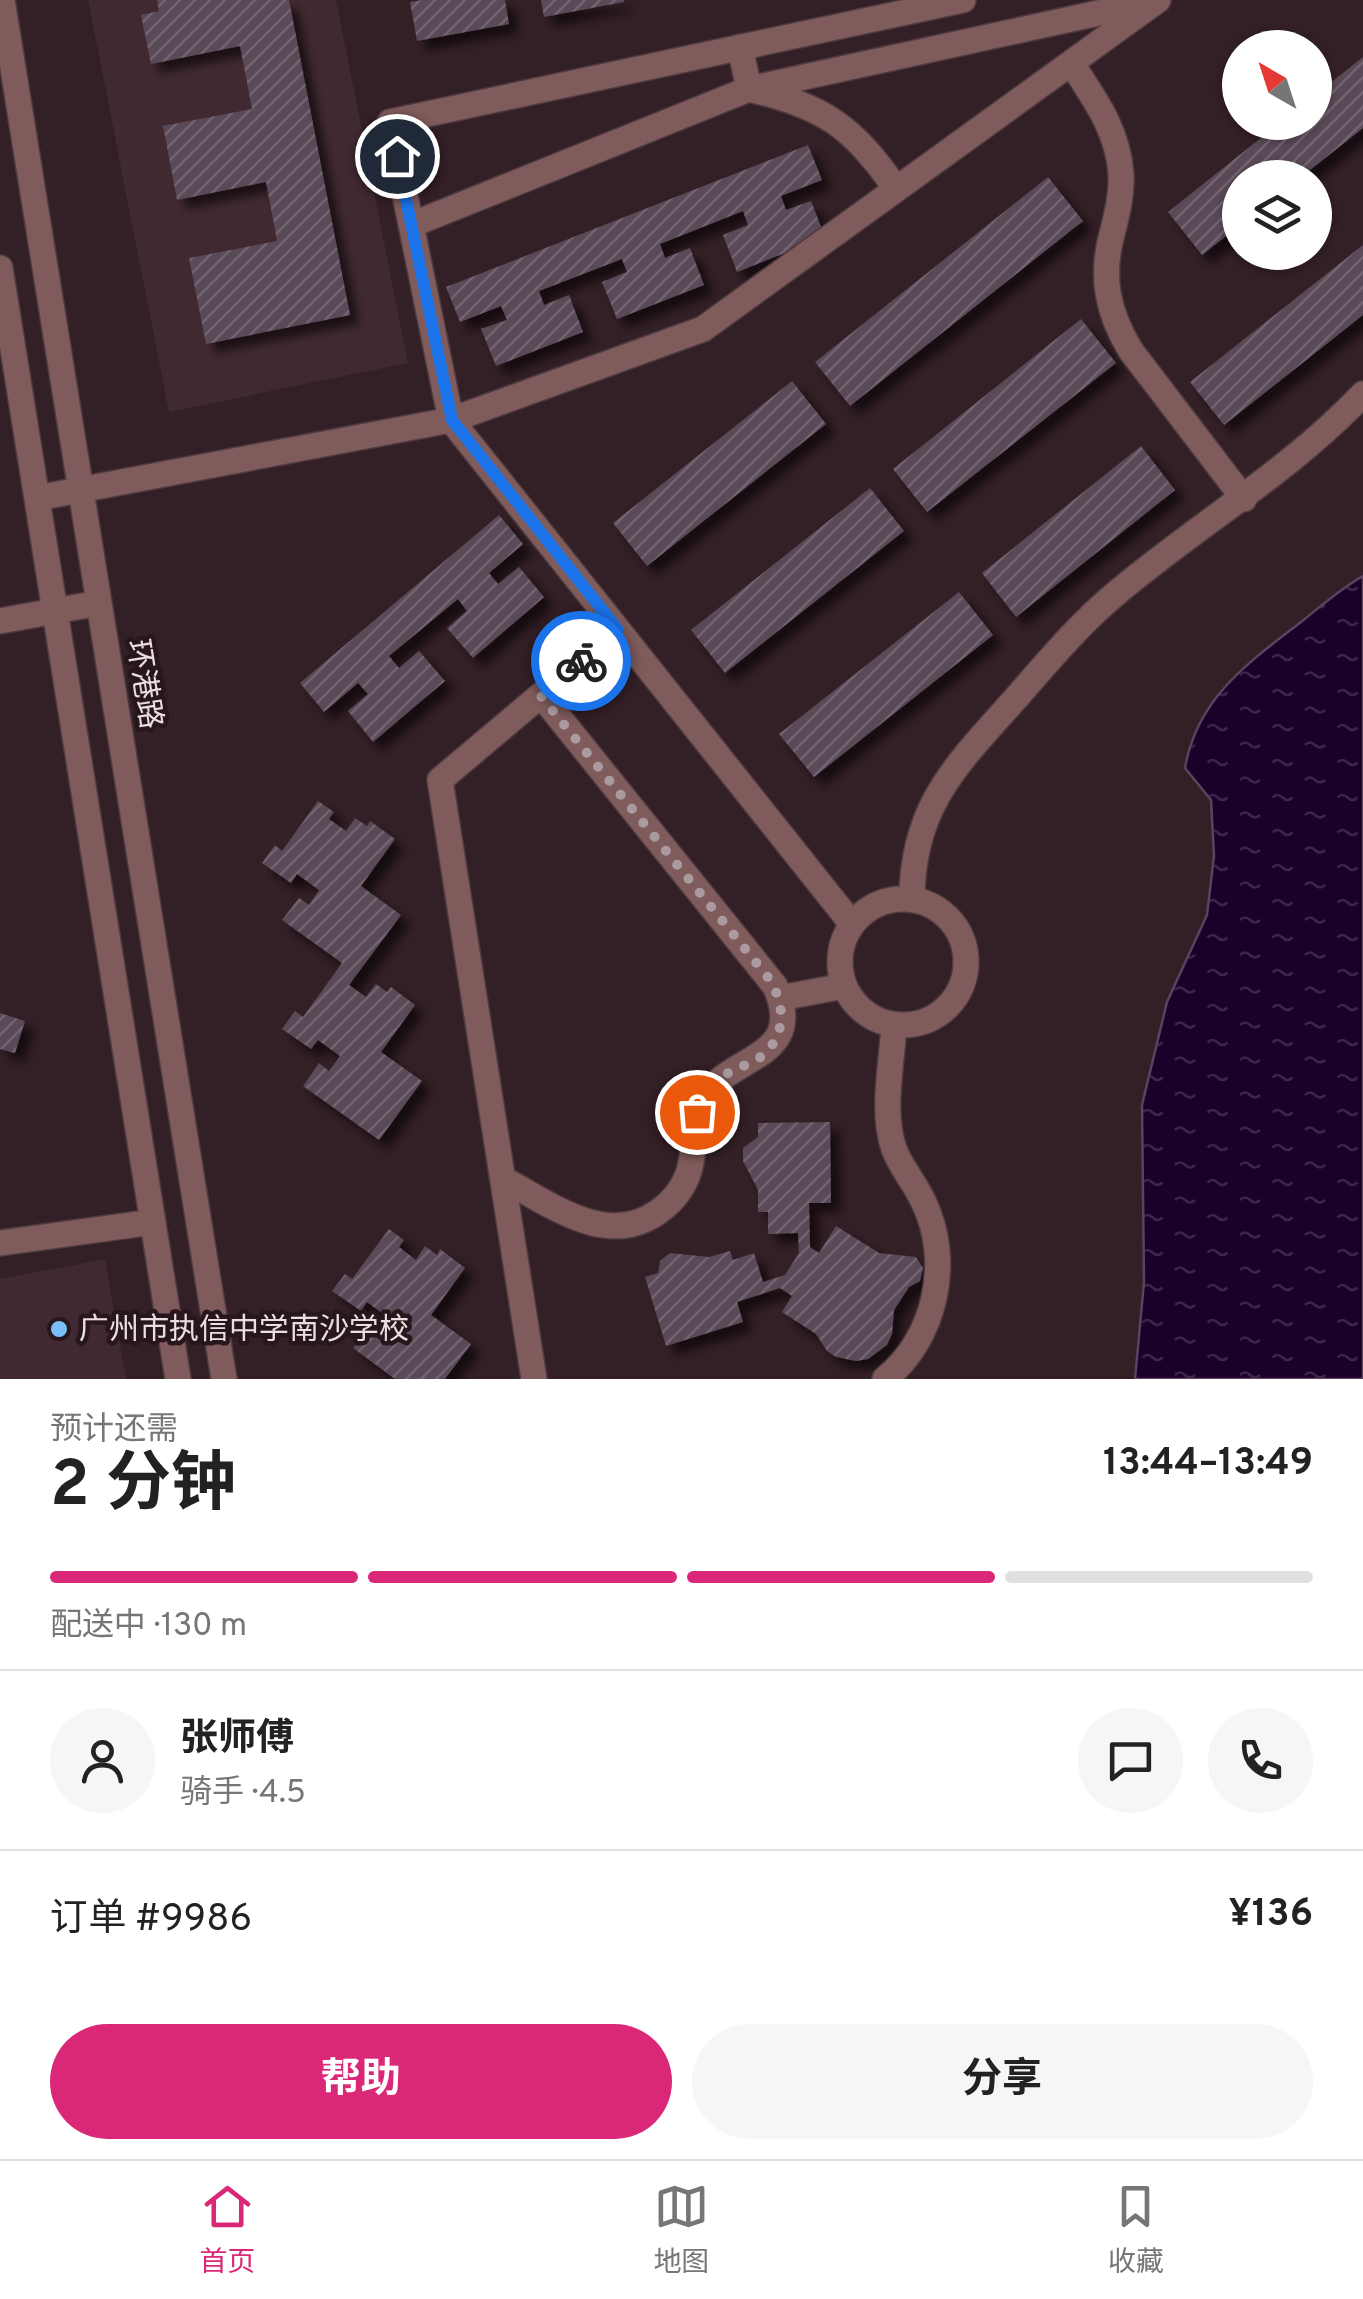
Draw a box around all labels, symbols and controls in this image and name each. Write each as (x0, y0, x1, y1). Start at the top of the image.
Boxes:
north arrow (1222, 30, 1332, 140)
map controls (1222, 30, 1332, 270)
pin (355, 114, 440, 199)
icon: home (370, 129, 425, 184)
button: layers (1222, 160, 1332, 270)
courier (531, 611, 631, 711)
icon: bike (554, 634, 609, 689)
street label: 环港路 (117, 637, 168, 732)
pin (655, 1070, 740, 1155)
icon: bag (670, 1085, 725, 1140)
place label: 广州市执信中学南沙学校 (79, 1313, 409, 1350)
marker: 广州市执信中学南沙学校 (48, 1318, 70, 1340)
text: 预计还需 (50, 1411, 178, 1451)
text: 13:44–13:49 (1103, 1440, 1313, 1489)
text: 2 分钟 (50, 1447, 236, 1529)
text: 配送中 · 130 m (50, 1607, 247, 1647)
button: person (50, 1708, 155, 1813)
button: chat (1078, 1708, 1183, 1813)
button: phone (1208, 1708, 1313, 1813)
text: 张师傅 (180, 1716, 294, 1765)
text: 骑手 · 4.5 (180, 1774, 306, 1814)
text: ¥136 (1229, 1891, 1313, 1940)
text: 订单 #9986 (50, 1896, 252, 1945)
button: 帮助 (50, 2024, 672, 2139)
button: 分享 (692, 2024, 1313, 2139)
tab: 首页 (199, 2179, 255, 2282)
tab: 地图 (653, 2179, 710, 2282)
tab: 收藏 (1108, 2179, 1164, 2282)

